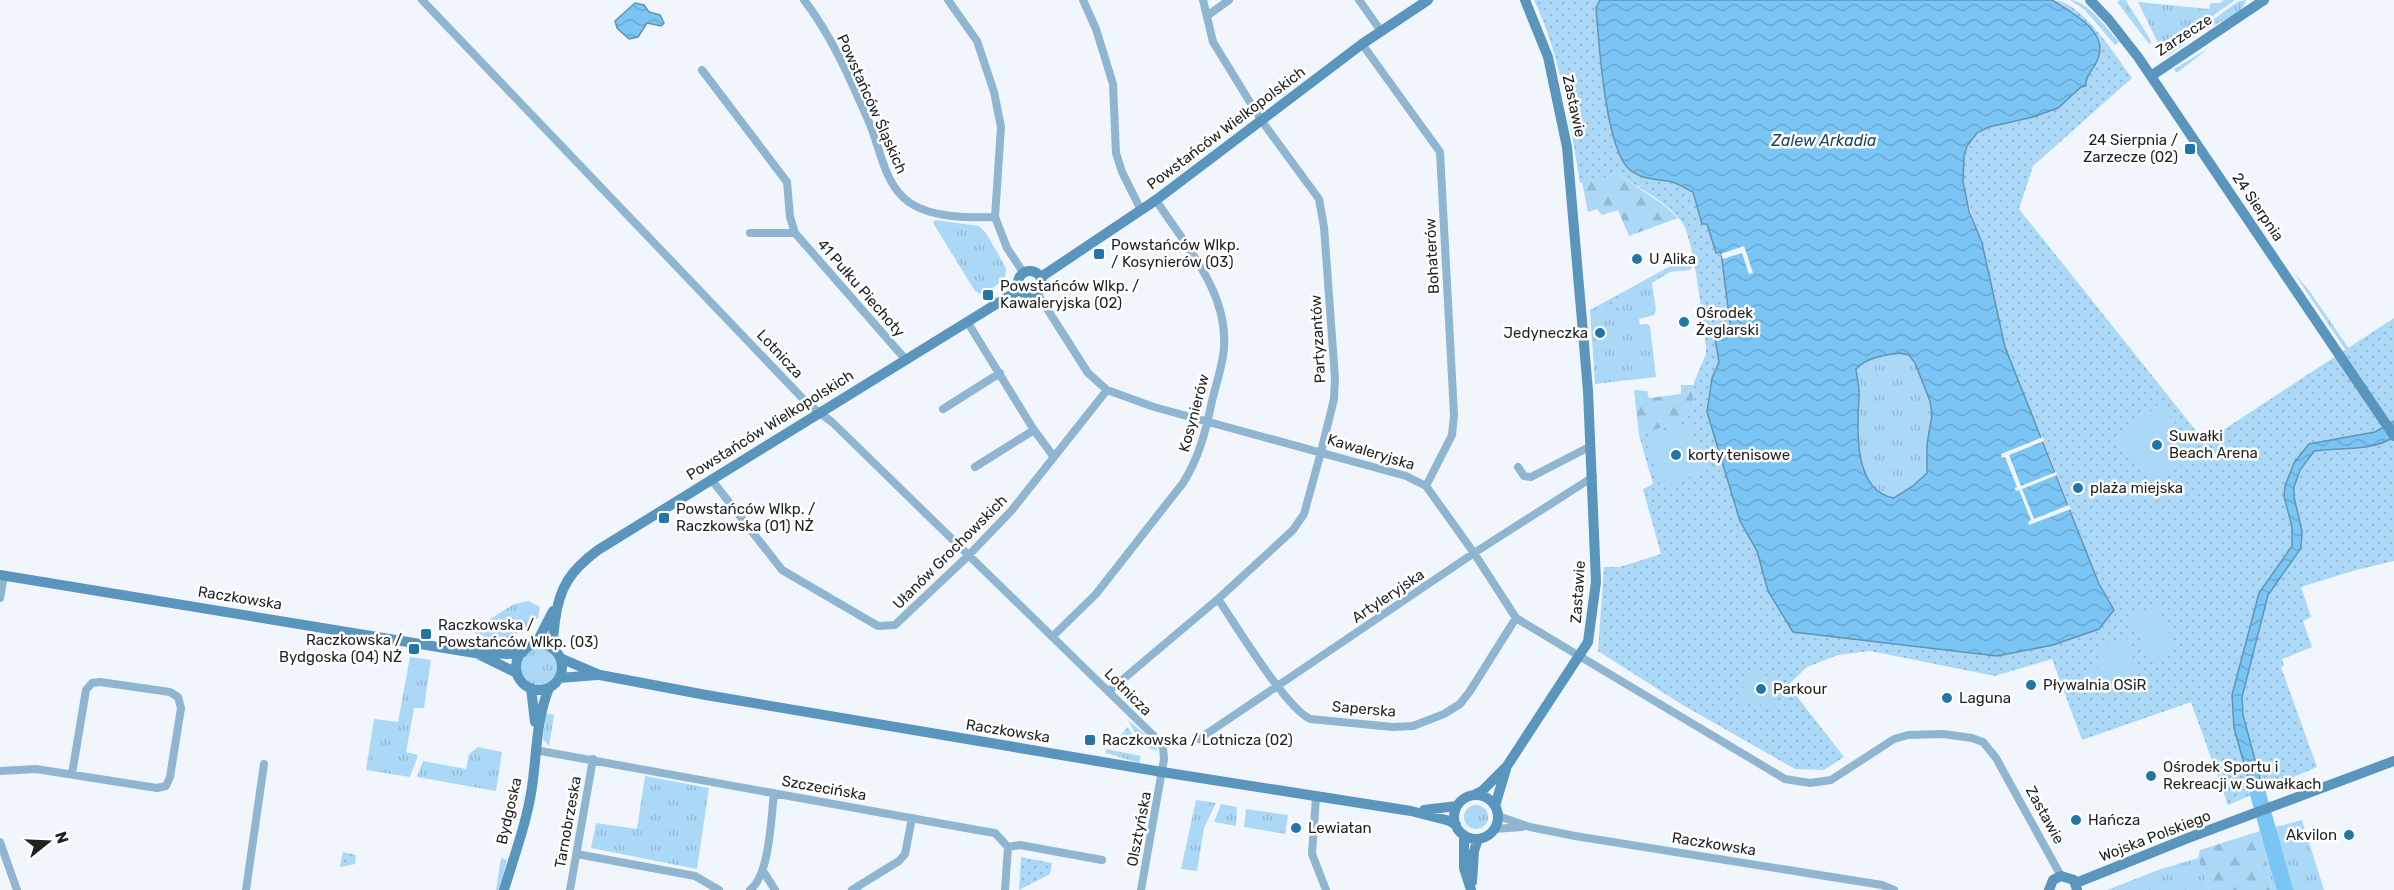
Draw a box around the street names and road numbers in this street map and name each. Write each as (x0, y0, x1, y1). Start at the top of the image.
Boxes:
street label: Zarzecze (2153, 10, 2215, 60)
street label: Powstańców Śląskich (833, 32, 911, 176)
street label: Powstańców Wielkopolskich (1143, 63, 1309, 193)
street label: Zastawie (1559, 73, 1589, 139)
street label: 24 Sierpnia (2229, 169, 2287, 245)
street label: Bohaterów (1421, 217, 1443, 295)
street label: 41 Pułku Piechoty (813, 235, 909, 341)
street label: Partyzantów (1307, 294, 1329, 384)
street label: Lotnicza (753, 326, 807, 382)
street label: Powstańców Wielkopolskich (683, 366, 857, 484)
street label: Kosynierów (1175, 372, 1213, 454)
street label: Kawaleryjska (1325, 430, 1417, 474)
street label: Ułanów Grochowskich (889, 491, 1011, 613)
street label: Zastawie (1567, 560, 1589, 624)
street label: Artyleryjska (1348, 565, 1428, 627)
street label: Raczkowska (197, 582, 283, 614)
street label: Lotnicza (1101, 665, 1155, 719)
street label: Saperska (1331, 697, 1397, 721)
street label: Raczkowska (965, 715, 1051, 747)
street label: Szczecińska (780, 772, 868, 804)
street label: Tarnobrzeska (551, 775, 585, 869)
street label: Bydgoska (493, 776, 525, 846)
street label: Zastawie (2022, 783, 2068, 847)
street label: Olsztyńska (1123, 790, 1155, 868)
street label: Wojska Polskiego (2097, 806, 2213, 866)
street label: Raczkowska (1671, 828, 1757, 860)

